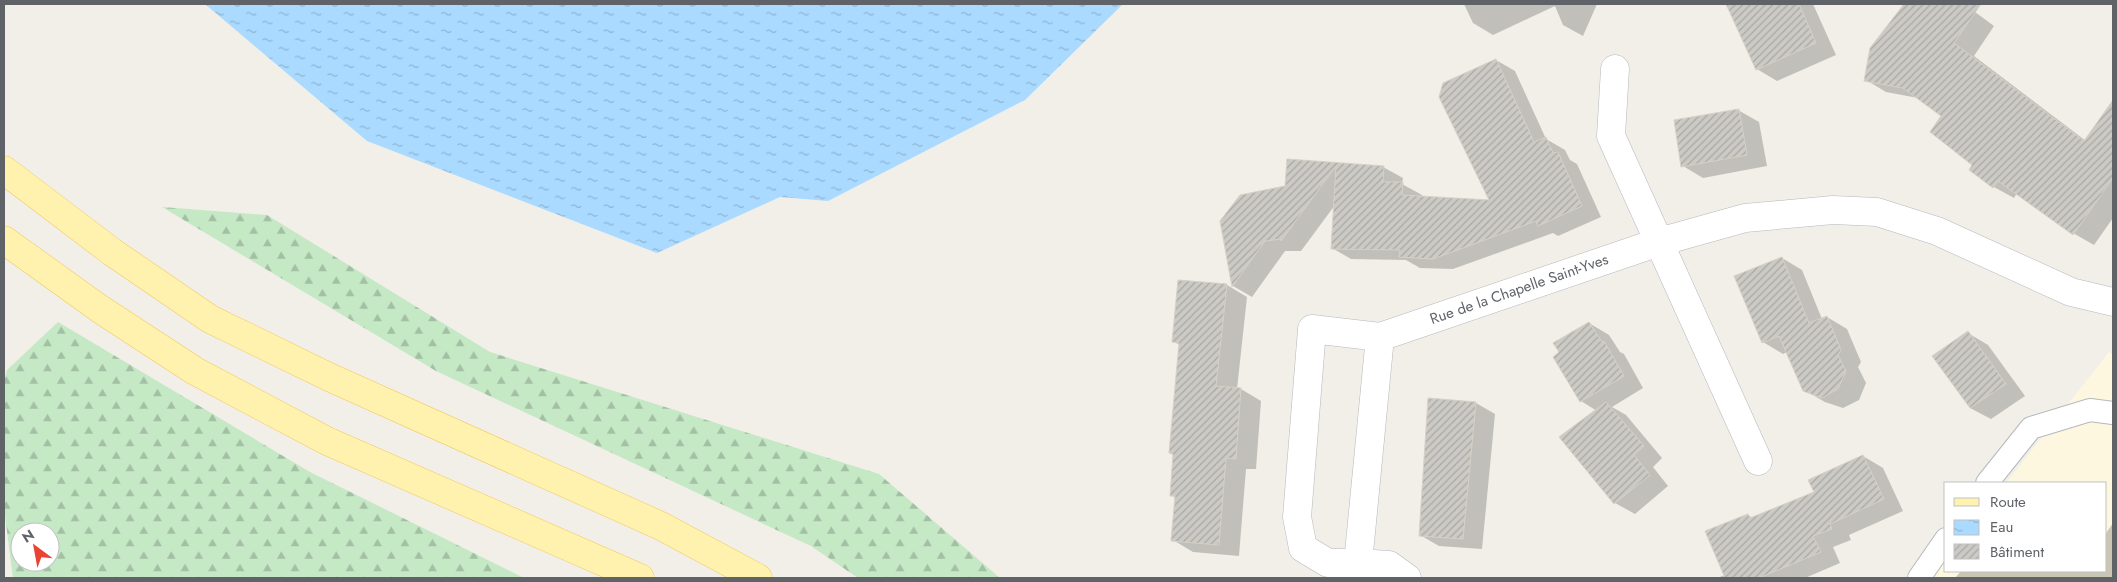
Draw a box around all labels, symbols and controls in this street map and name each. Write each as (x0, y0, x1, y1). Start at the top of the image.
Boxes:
street label: Rue de la Chapelle Saint-Yves (1427, 248, 1611, 330)
legend (1944, 482, 2107, 572)
text: Route (1990, 491, 2026, 513)
text: Eau (1990, 516, 2013, 538)
north arrow (10, 522, 60, 572)
text: N (18, 525, 38, 547)
text: Bâtiment (1990, 541, 2044, 563)

